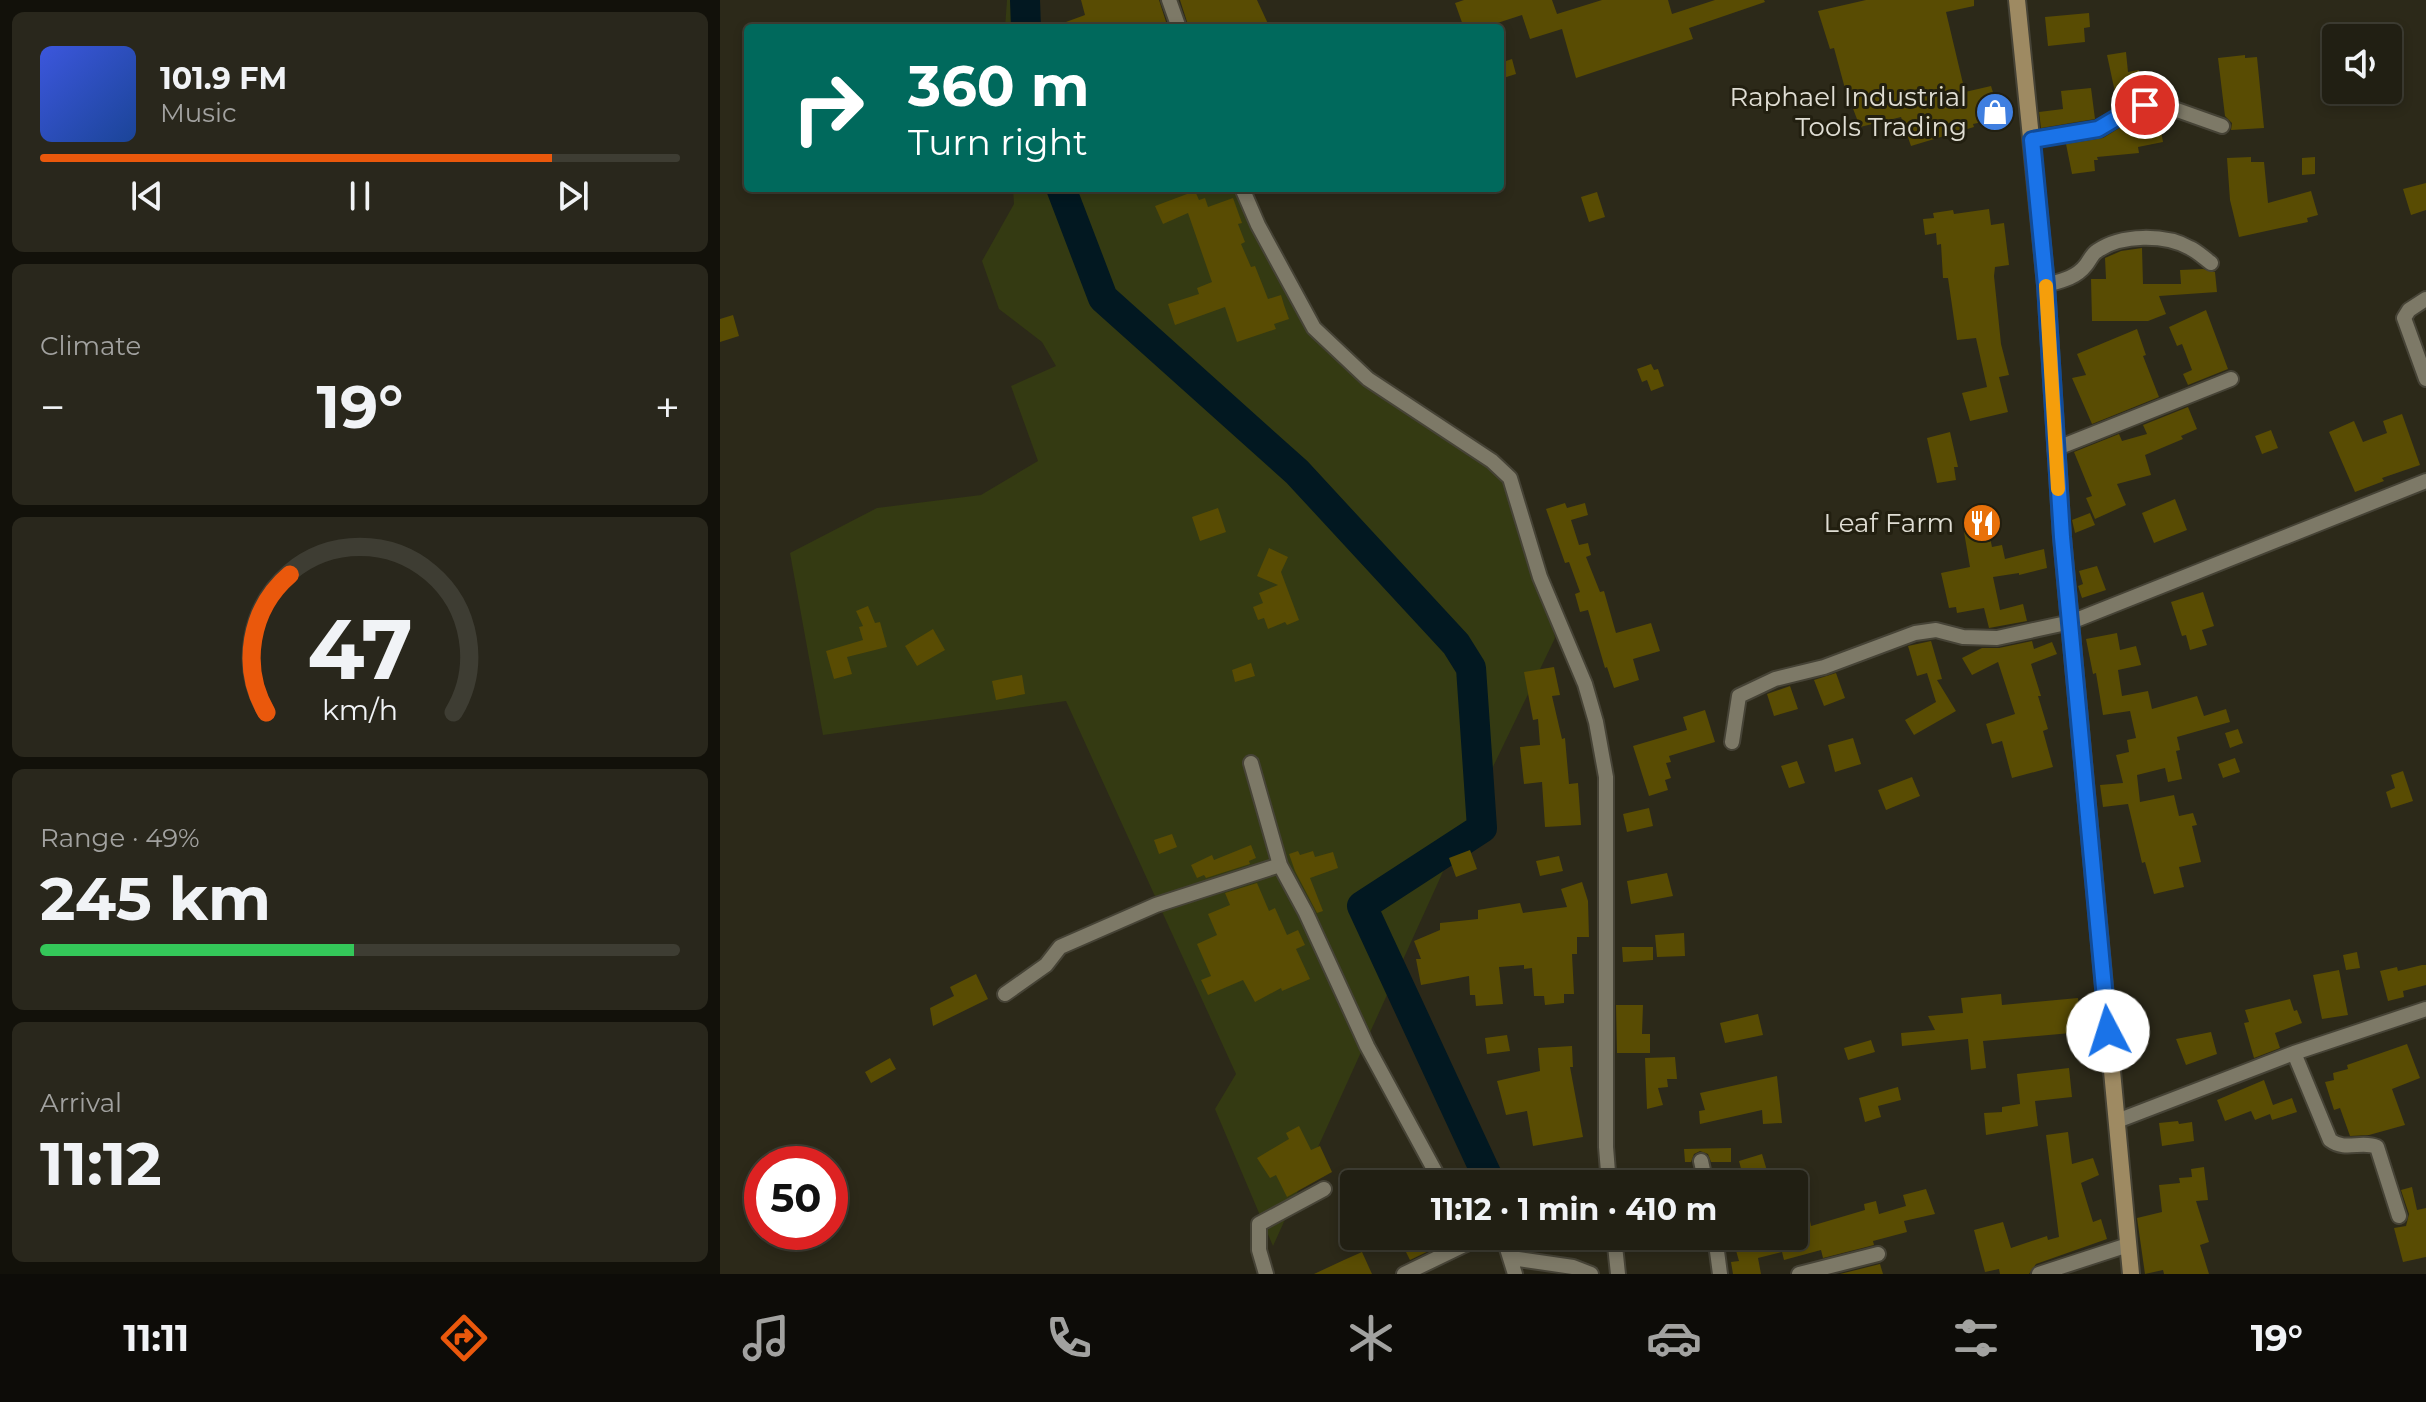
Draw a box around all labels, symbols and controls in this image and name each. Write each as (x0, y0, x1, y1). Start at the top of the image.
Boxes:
map controls (2322, 24, 2402, 104)
button: sound (2322, 24, 2402, 104)
text: 360 m (908, 52, 1089, 120)
icon: right (776, 56, 880, 160)
text: 101.9 FM (160, 60, 287, 97)
pin (2111, 71, 2179, 139)
place label: Raphael Industrial Tools Trading (1730, 81, 1967, 143)
icon: arrive (2123, 83, 2167, 127)
shop icon: Raphael Industrial Tools Trading (1974, 91, 2016, 133)
text: Music (160, 97, 237, 129)
text: Turn right (908, 120, 1088, 164)
icon: previous (125, 174, 169, 218)
icon: pause (338, 174, 382, 218)
icon: next (551, 174, 595, 218)
text: Climate (40, 330, 141, 362)
text: 19° (317, 370, 403, 443)
text: − (40, 380, 65, 434)
text: + (655, 380, 680, 434)
restaurant icon: Leaf Farm (1961, 502, 2003, 544)
place label: Leaf Farm (1824, 507, 1954, 539)
text: 47 (307, 598, 413, 700)
text: km/h (322, 692, 398, 727)
text: Range · 49% (40, 822, 200, 854)
text: 245 km (40, 862, 271, 935)
position arrow (2066, 989, 2150, 1073)
text: Arrival (40, 1087, 122, 1119)
text: 11:12 (40, 1127, 162, 1200)
speed limit sign: 50 (744, 1146, 848, 1250)
text: 11:12 · 1 min · 410 m (1431, 1191, 1717, 1228)
icon: directions (436, 1310, 492, 1366)
icon: music (738, 1310, 794, 1366)
icon: phone (1041, 1310, 1097, 1366)
icon: climate (1343, 1310, 1399, 1366)
icon: car (1646, 1310, 1702, 1366)
icon: filters (1948, 1310, 2004, 1366)
text: 11:11 (123, 1316, 189, 1360)
text: 19° (2251, 1316, 2303, 1360)

